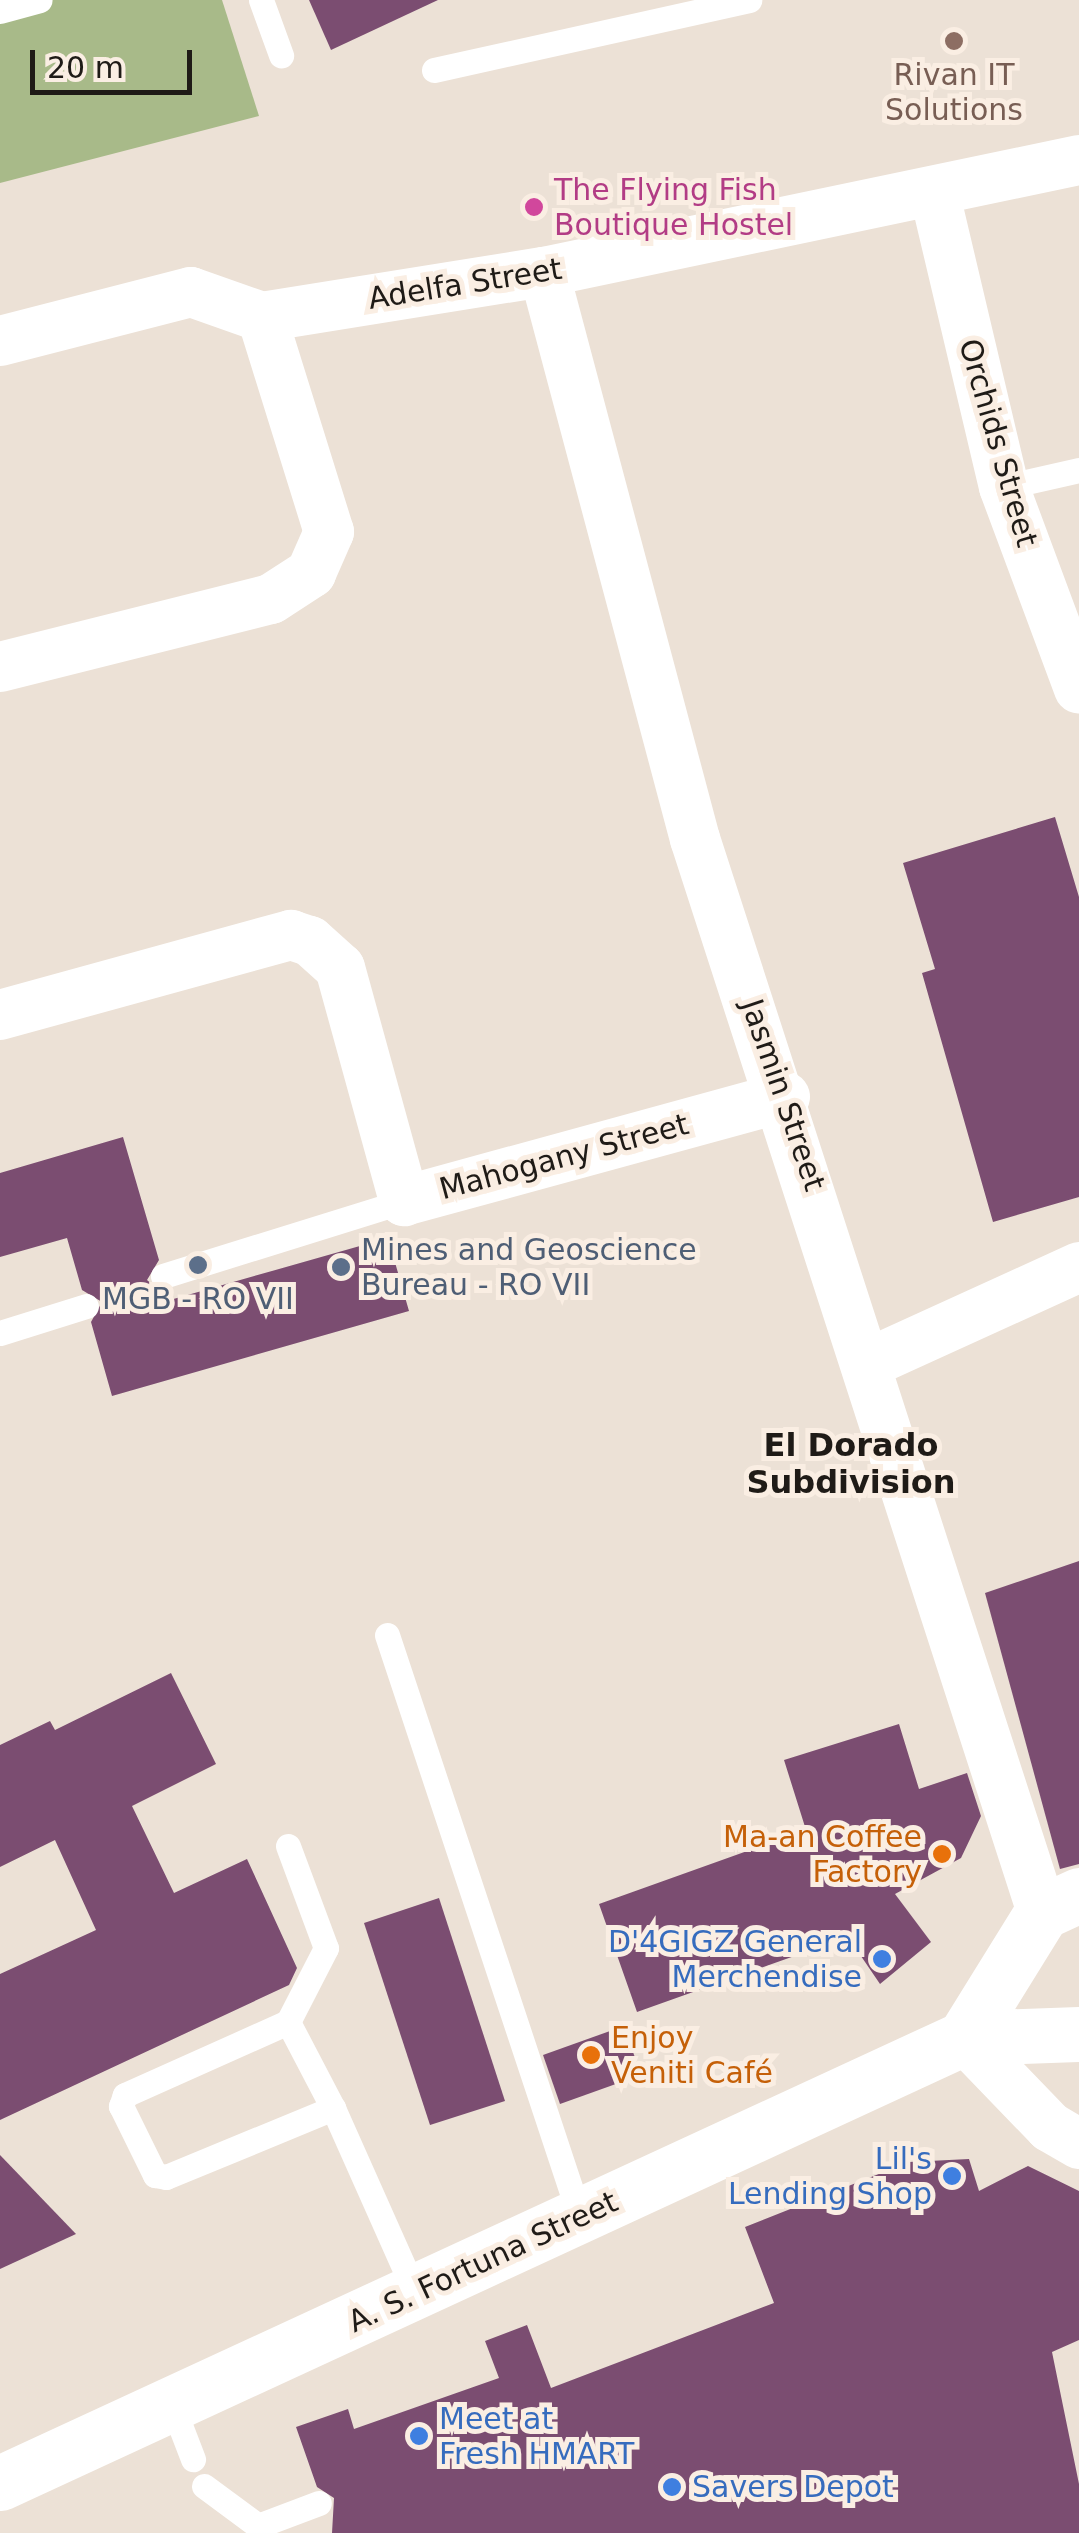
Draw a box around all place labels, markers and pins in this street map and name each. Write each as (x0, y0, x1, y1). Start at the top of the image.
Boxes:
marker: Rivan IT Solutions (943, 30, 965, 52)
place label: Rivan IT Solutions (885, 57, 1023, 128)
place label: The Flying Fish Boutique Hostel (554, 172, 793, 242)
marker: The Flying Fish Boutique Hostel (523, 196, 545, 218)
place label: Mines and Geoscience Bureau - RO VII (361, 1232, 697, 1302)
marker: MGB - RO VII (187, 1254, 209, 1276)
marker: Mines and Geoscience Bureau - RO VII (330, 1256, 352, 1278)
place label: MGB - RO VII (102, 1281, 294, 1317)
place label: Ma-an Coffee Factory (723, 1819, 922, 1890)
marker: Ma-an Coffee Factory (931, 1843, 953, 1865)
place label: D'4GIGZ General Merchendise (608, 1924, 862, 1994)
marker: D'4GIGZ General Merchendise (871, 1948, 893, 1970)
place label: Enjoy Veniti Café (611, 2020, 773, 2090)
marker: Enjoy Veniti Café (580, 2044, 602, 2066)
place label: Lil's Lending Shop (728, 2141, 932, 2212)
marker: Lil's Lending Shop (941, 2165, 963, 2187)
place label: Meet at Fresh HMART (439, 2401, 634, 2472)
marker: Meet at Fresh HMART (408, 2425, 430, 2447)
place label: Savers Depot (692, 2469, 894, 2505)
marker: Savers Depot (661, 2476, 683, 2498)

